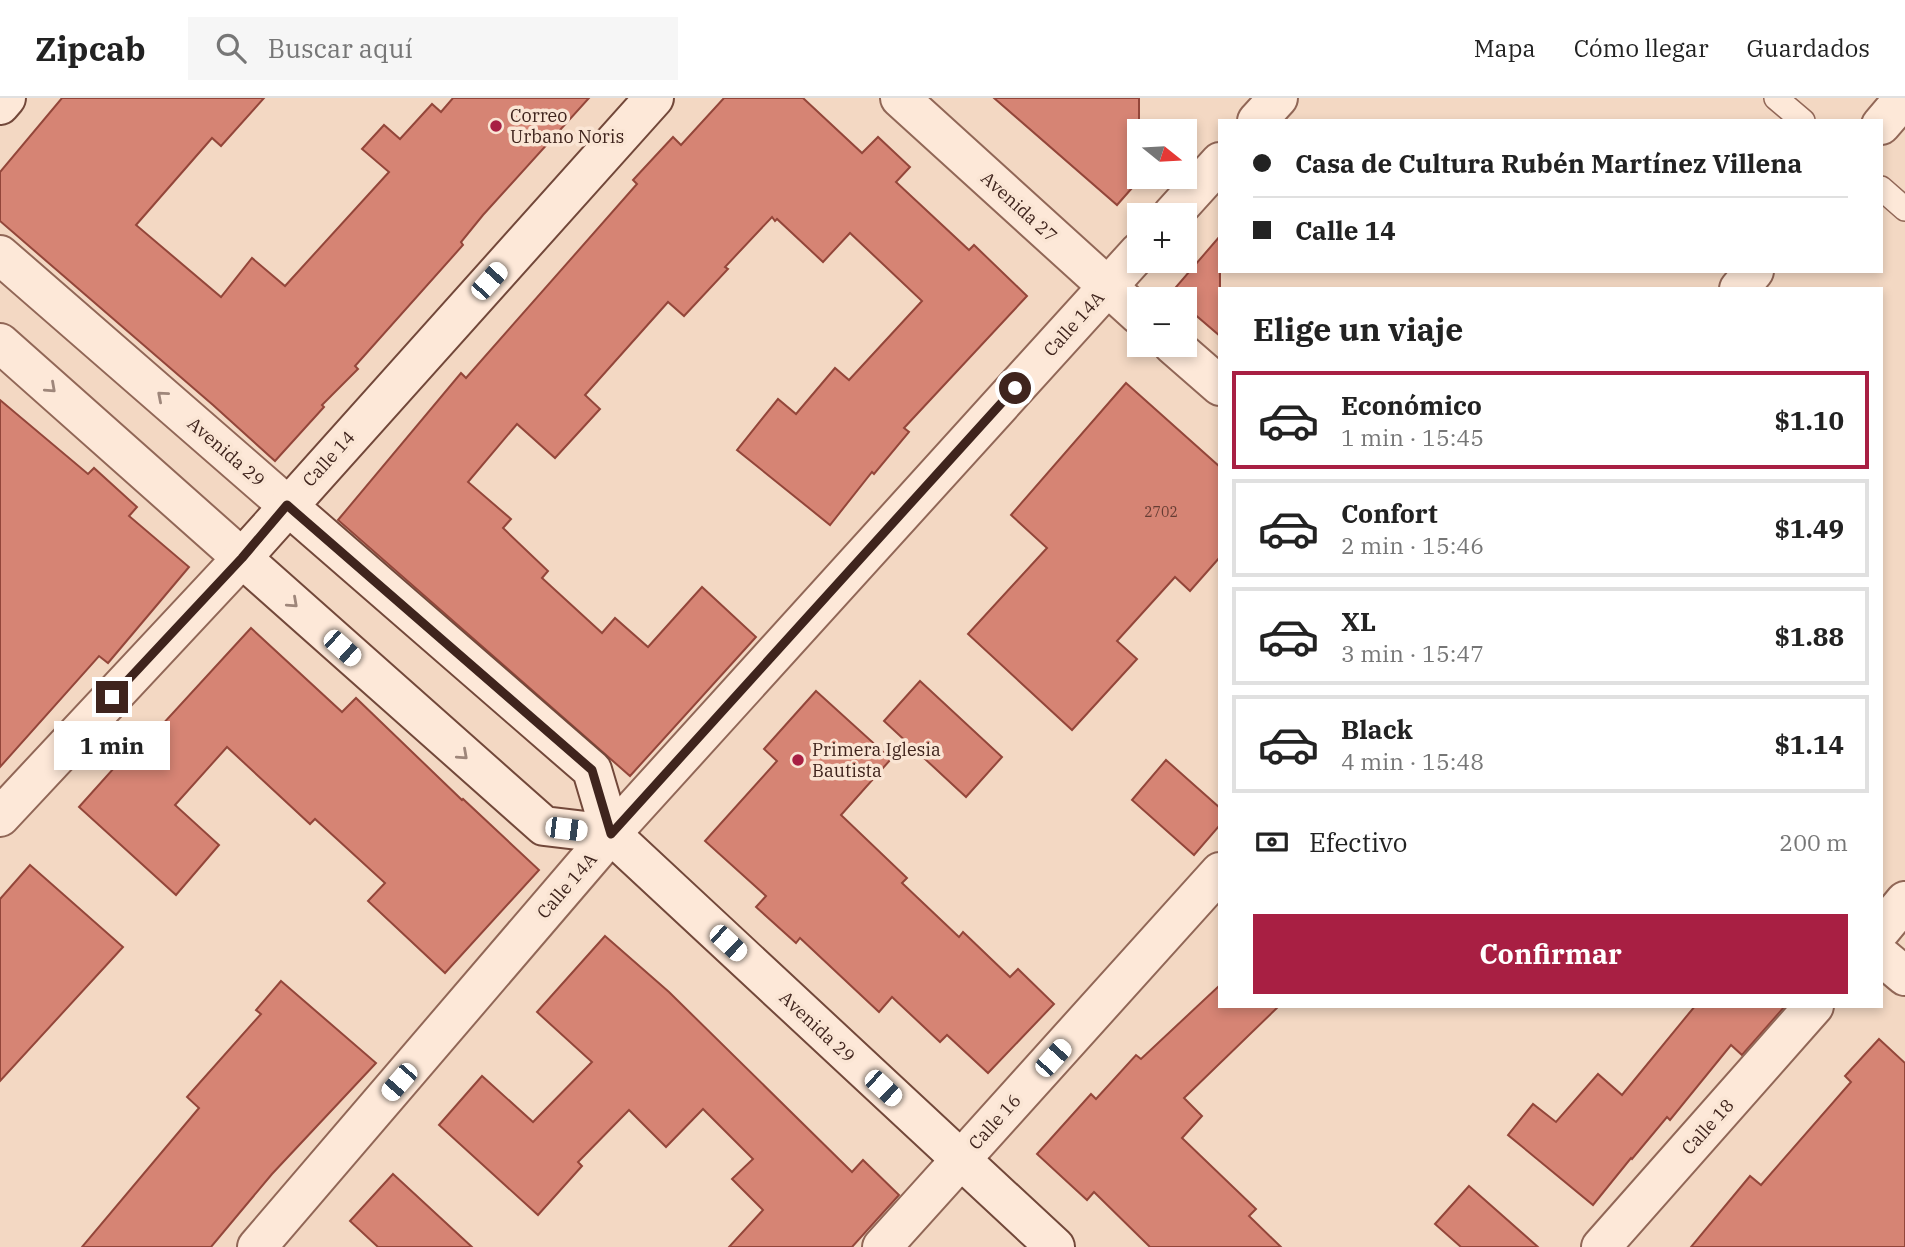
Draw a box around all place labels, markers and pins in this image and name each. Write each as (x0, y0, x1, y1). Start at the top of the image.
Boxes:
place label: Correo Urbano Noris (510, 104, 624, 148)
marker: Correo Urbano Noris (488, 118, 504, 134)
place label: Primera Iglesia Bautista (812, 738, 941, 782)
marker: Primera Iglesia Bautista (790, 752, 806, 768)

